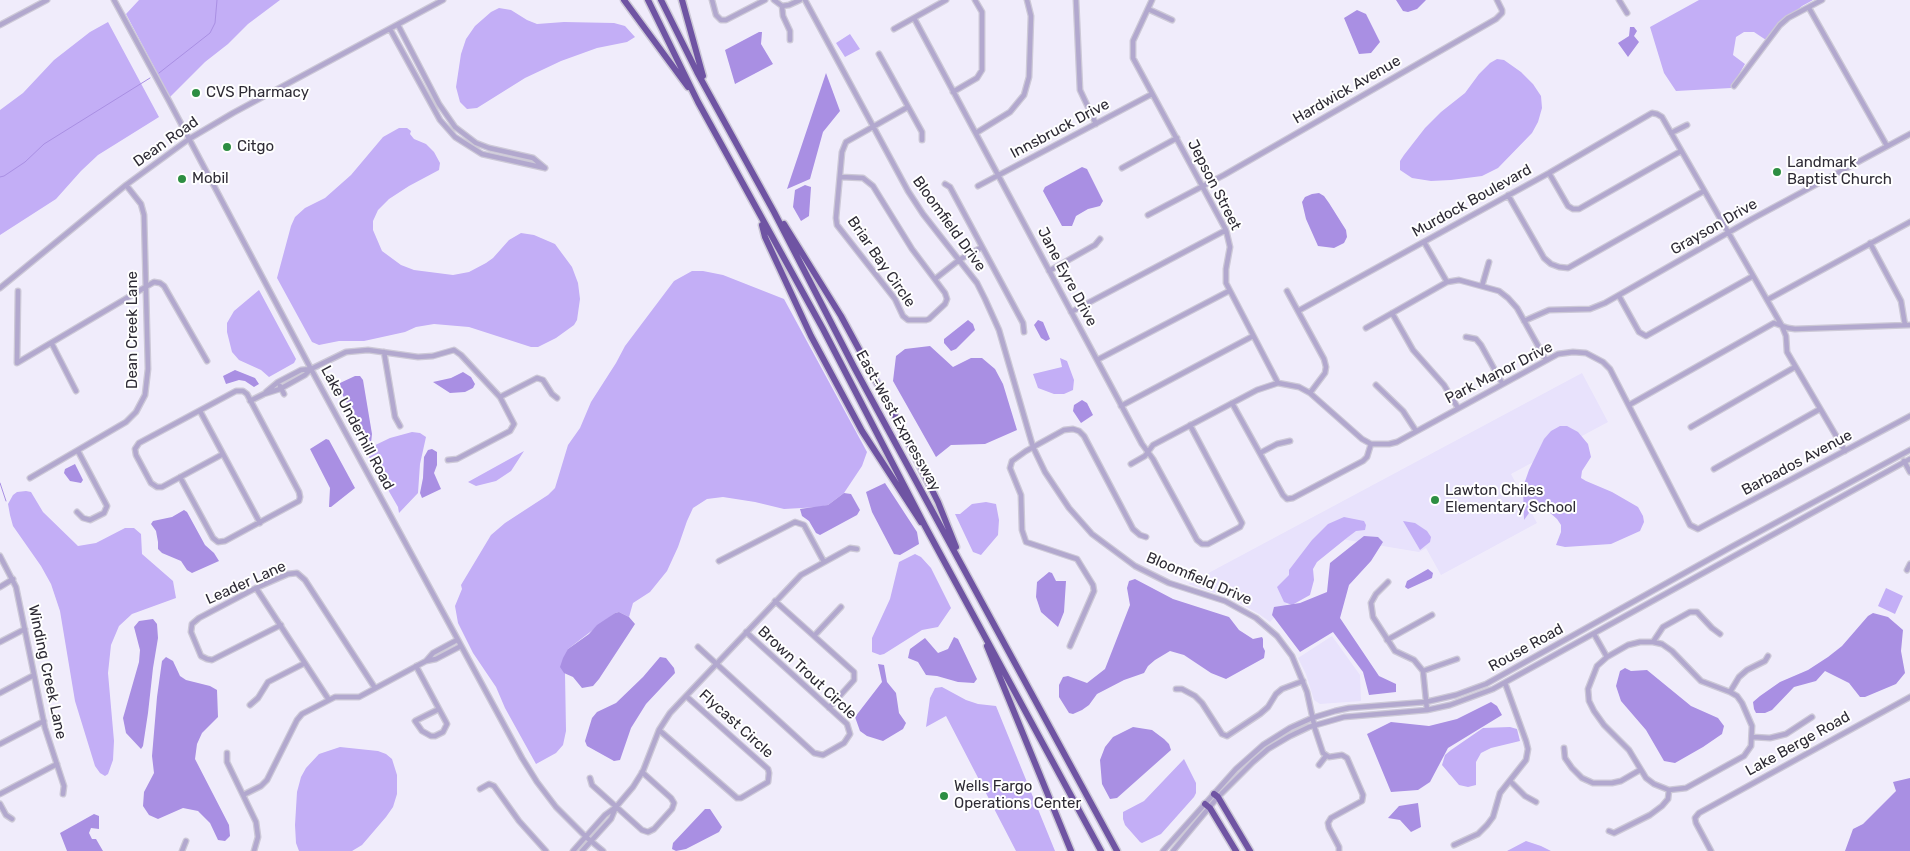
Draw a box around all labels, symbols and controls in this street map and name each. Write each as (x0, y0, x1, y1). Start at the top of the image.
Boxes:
street label: Hardwick Avenue (1290, 52, 1404, 128)
place label: CVS Pharmacy (206, 84, 309, 102)
marker: CVS Pharmacy (190, 87, 202, 99)
street label: Innsbruck Drive (1007, 95, 1113, 163)
street label: Dean Road (130, 113, 202, 171)
street label: Jepson Street (1183, 137, 1245, 233)
place label: Citgo (237, 138, 274, 156)
marker: Citgo (221, 141, 233, 153)
place label: Landmark Baptist Church (1787, 154, 1892, 189)
street label: Murdock Boulevard (1409, 161, 1535, 241)
marker: Landmark Baptist Church (1771, 166, 1783, 178)
place label: Mobil (192, 170, 229, 188)
marker: Mobil (176, 173, 188, 185)
street label: Bloomfield Drive (908, 173, 990, 275)
street label: Grayson Drive (1667, 195, 1761, 259)
street label: Briar Bay Circle (843, 213, 919, 311)
street label: Jane Eyre Drive (1033, 224, 1101, 330)
street label: Dean Creek Lane (124, 271, 142, 389)
street label: Park Manor Drive (1442, 338, 1556, 408)
street label: East-West Expressway (852, 347, 944, 495)
street label: Lake Underhill Road (317, 363, 397, 493)
street label: Barbados Avenue (1739, 426, 1855, 500)
place label: Lawton Chiles Elementary School (1445, 482, 1576, 517)
marker: Lawton Chiles Elementary School (1429, 494, 1441, 506)
street label: Bloomfield Drive (1143, 549, 1255, 609)
street label: Leader Lane (203, 557, 289, 609)
street label: Winding Creek Lane (24, 603, 70, 741)
street label: Rouse Road (1485, 620, 1567, 676)
street label: Brown Trout Circle (754, 623, 860, 723)
street label: Flycast Circle (695, 686, 777, 762)
street label: Lake Berge Road (1743, 708, 1853, 780)
place label: Wells Fargo Operations Center (954, 778, 1081, 813)
marker: Wells Fargo Operations Center (938, 790, 950, 802)

